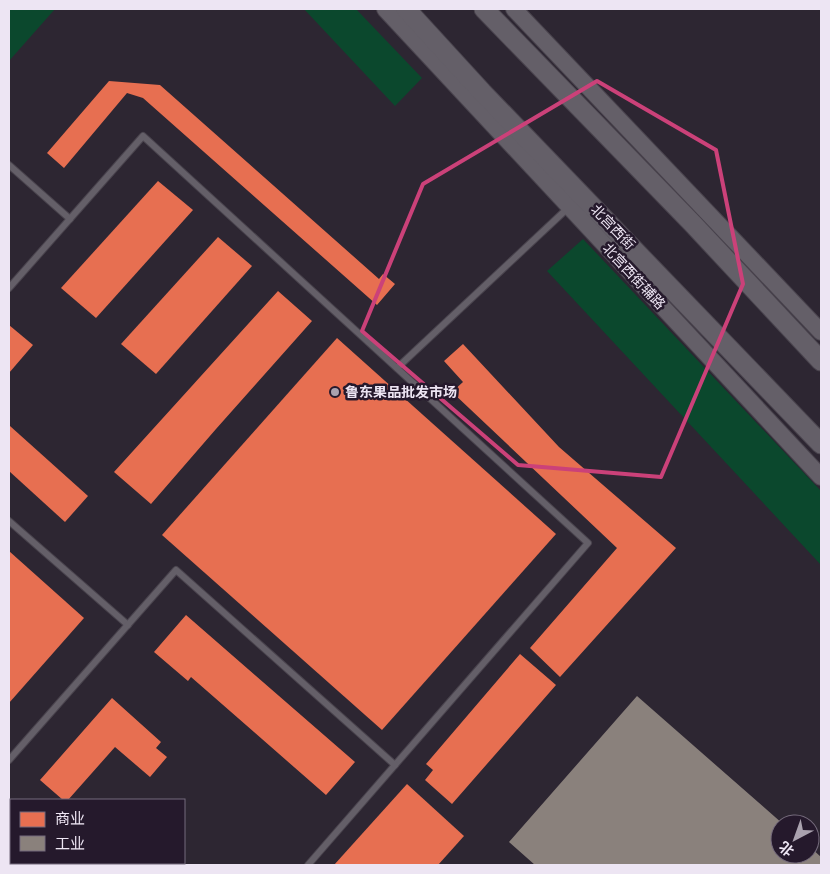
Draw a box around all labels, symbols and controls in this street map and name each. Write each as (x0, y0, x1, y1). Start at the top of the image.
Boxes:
street label: 北宫西街 (587, 199, 640, 253)
street label: 北宫西街辅路 (599, 238, 671, 313)
place label: 鲁东果品批发市场 (345, 381, 457, 401)
marker: 鲁东果品批发市场 (329, 386, 341, 398)
legend (10, 799, 185, 864)
text: 商业 (55, 807, 85, 828)
north arrow (770, 814, 820, 864)
text: 工业 (55, 832, 85, 853)
text: 北 (774, 837, 798, 862)

